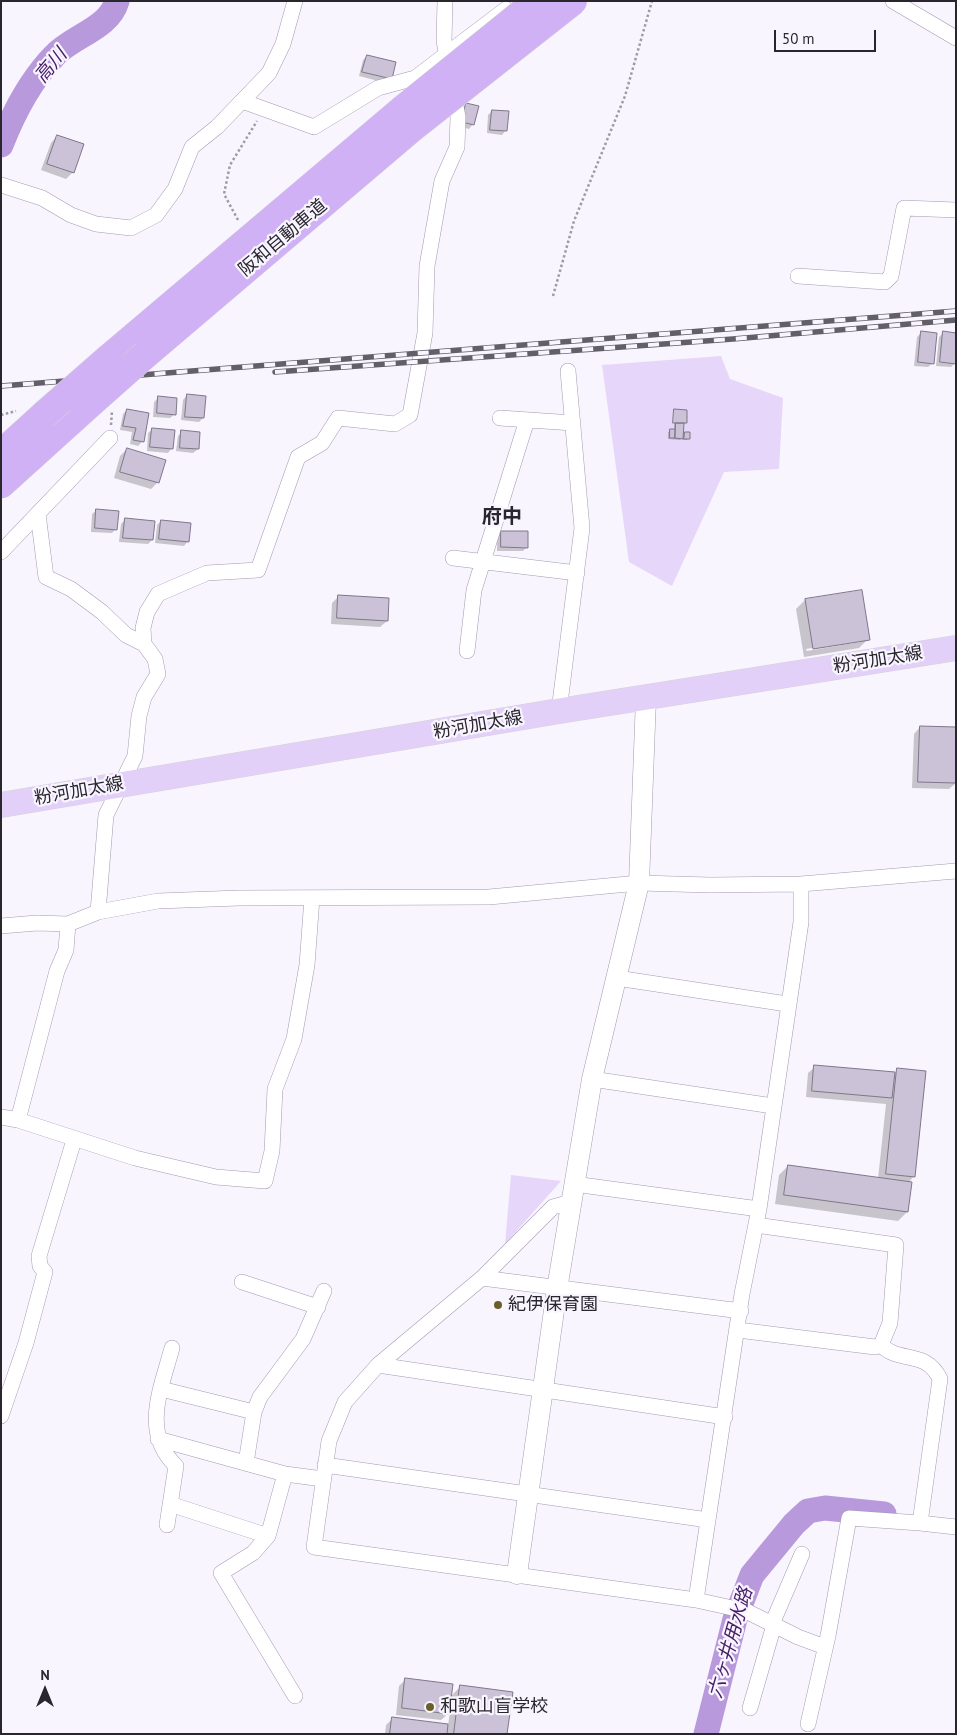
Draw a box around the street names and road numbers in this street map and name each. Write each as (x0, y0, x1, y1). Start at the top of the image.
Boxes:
street label: 阪和自動車道 (235, 195, 331, 281)
street label: 粉河加太線 (832, 642, 924, 678)
street label: 粉河加太線 (432, 707, 524, 743)
street label: 粉河加太線 (33, 773, 125, 809)

